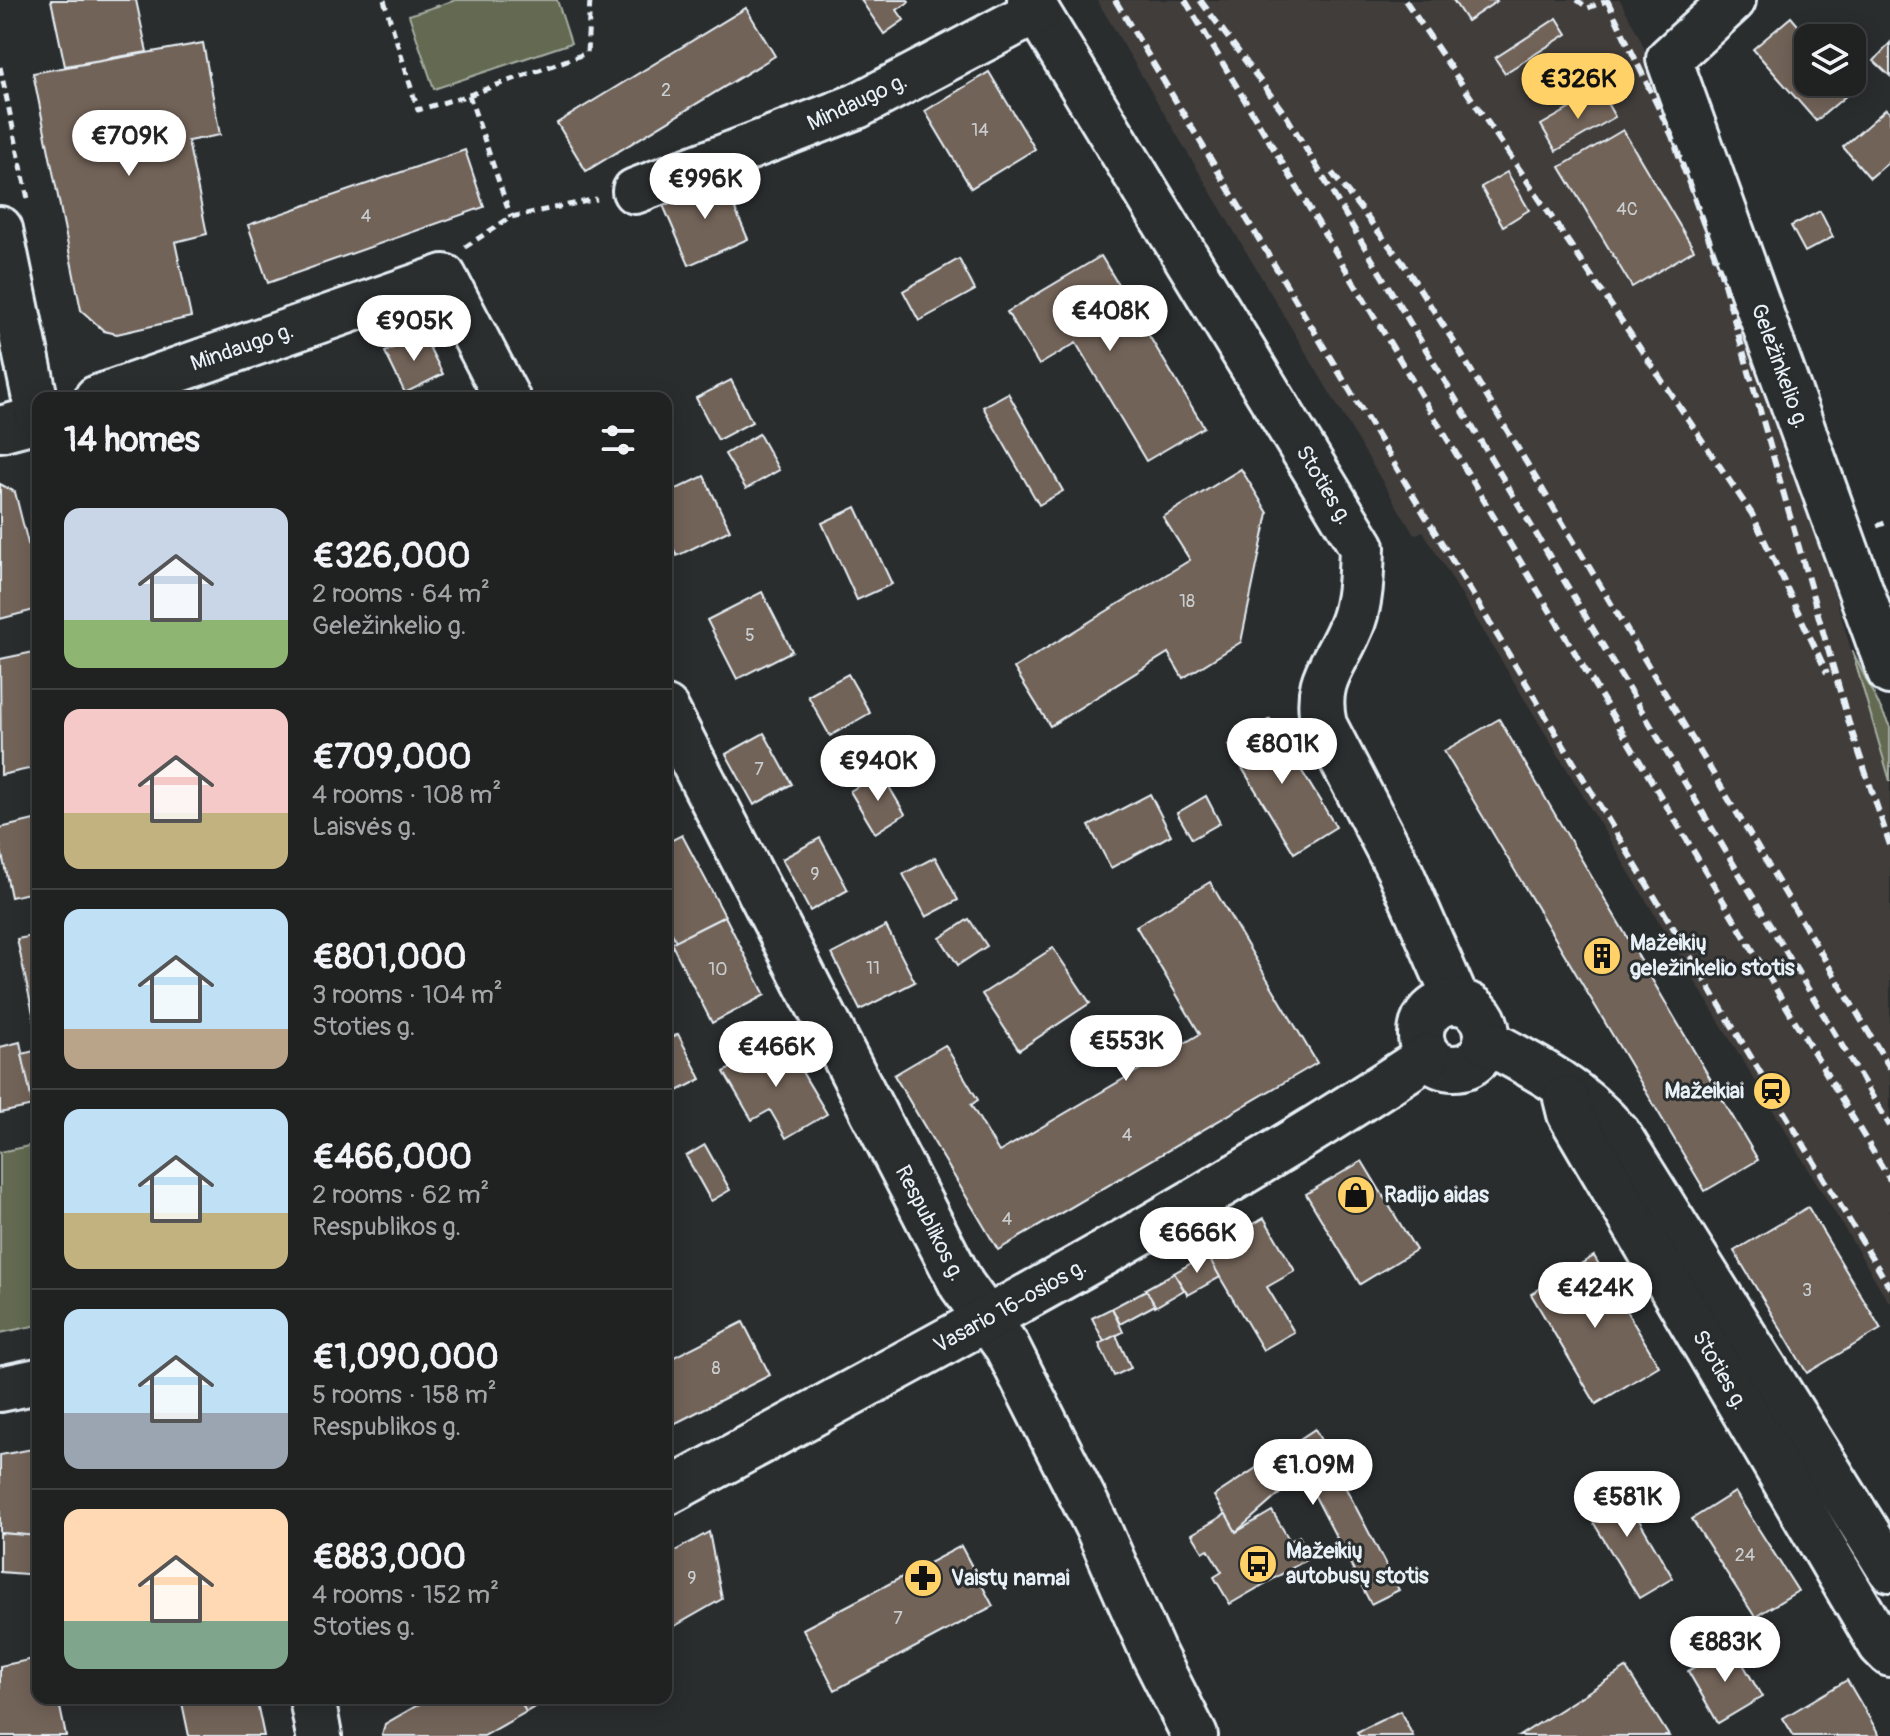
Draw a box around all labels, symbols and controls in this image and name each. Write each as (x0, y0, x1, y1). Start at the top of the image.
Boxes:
map controls (1794, 24, 1866, 96)
button: layers (1794, 24, 1866, 96)
pin: €326K (1522, 53, 1634, 121)
text: €326K (1539, 63, 1617, 95)
street label: Mindaugo g. (803, 67, 911, 137)
house number: 2 (661, 79, 671, 102)
pin: €709K (73, 110, 185, 178)
house number: 14 (971, 119, 989, 142)
text: €709K (90, 120, 168, 152)
pin: €996K (649, 153, 761, 221)
text: €996K (668, 163, 742, 195)
house number: 4C (1616, 198, 1638, 221)
house number: 4 (361, 205, 372, 228)
pin: €408K (1054, 285, 1166, 353)
pin: €905K (358, 295, 470, 363)
text: €408K (1071, 295, 1149, 327)
street label: Geležinkelio g. (1744, 300, 1816, 432)
text: €905K (375, 305, 453, 337)
street label: Mindaugo g. (187, 316, 297, 378)
icon: filters (596, 418, 640, 462)
text: 14 homes (64, 419, 200, 462)
street label: Stoties g. (1289, 440, 1359, 530)
text: €326,000 (312, 535, 471, 578)
icon: home (128, 540, 224, 636)
text: 2 rooms · 64 m² (312, 578, 490, 610)
house number: 18 (1179, 590, 1195, 613)
text: Geležinkelio g. (312, 610, 467, 642)
house number: 5 (745, 624, 755, 647)
pin: €801K (1226, 718, 1338, 786)
text: €801K (1245, 728, 1319, 760)
pin: €940K (822, 735, 934, 803)
text: €709,000 (312, 736, 471, 779)
icon: home (128, 741, 224, 837)
text: €940K (838, 745, 918, 777)
house number: 7 (754, 758, 764, 781)
text: 4 rooms · 108 m² (312, 779, 501, 811)
text: Laisvės g. (312, 811, 417, 843)
house number: 9 (810, 863, 820, 886)
place label: Mažeikių geležinkelio stotis (1630, 929, 1795, 982)
building icon: Mažeikių geležinkelio stotis (1581, 935, 1623, 977)
text: €801,000 (312, 936, 466, 979)
icon: home (128, 941, 224, 1037)
house number: 11 (866, 957, 880, 980)
house number: 10 (708, 958, 728, 981)
text: 3 rooms · 104 m² (312, 979, 503, 1011)
text: Stoties g. (312, 1011, 416, 1043)
pin: €553K (1070, 1015, 1182, 1083)
pin: €466K (720, 1021, 832, 1089)
text: €553K (1088, 1025, 1164, 1057)
text: €466K (737, 1031, 815, 1063)
station icon: Mažeikiai (1751, 1070, 1793, 1112)
place label: Mažeikiai (1664, 1077, 1744, 1105)
house number: 4 (1122, 1124, 1133, 1147)
text: €466,000 (312, 1136, 472, 1179)
icon: home (128, 1141, 224, 1237)
street label: Respublikos g. (889, 1160, 971, 1286)
shop icon: Radijo aidas (1335, 1174, 1377, 1216)
text: 2 rooms · 62 m² (312, 1179, 489, 1211)
place label: Radijo aidas (1384, 1181, 1489, 1209)
pin: €666K (1141, 1207, 1253, 1275)
house number: 4 (1002, 1208, 1013, 1231)
text: Respublikos g. (312, 1211, 461, 1243)
text: €666K (1158, 1217, 1236, 1249)
street label: Vasario 16-osios g. (929, 1252, 1091, 1360)
pin: €424K (1539, 1262, 1651, 1330)
text: €424K (1556, 1272, 1634, 1304)
house number: 3 (1802, 1279, 1812, 1302)
street label: Stoties g. (1686, 1325, 1754, 1415)
text: €1,090,000 (312, 1336, 499, 1379)
icon: home (128, 1341, 224, 1437)
house number: 8 (711, 1357, 721, 1380)
text: 5 rooms · 158 m² (312, 1379, 497, 1411)
text: Respublikos g. (312, 1411, 461, 1443)
pin: €1.09M (1248, 1439, 1378, 1507)
text: €1.09M (1272, 1449, 1354, 1481)
pin: €581K (1571, 1471, 1683, 1539)
text: €581K (1592, 1481, 1662, 1513)
text: €883,000 (312, 1536, 466, 1579)
place label: Mažeikių autobusų stotis (1286, 1537, 1429, 1590)
icon: home (128, 1541, 224, 1637)
bus stop icon: Mažeikių autobusų stotis (1237, 1543, 1279, 1585)
house number: 24 (1735, 1544, 1756, 1567)
pharmacy icon: Vaistų namai (902, 1557, 944, 1599)
place label: Vaistų namai (951, 1564, 1070, 1592)
house number: 9 (687, 1567, 697, 1590)
text: 4 rooms · 152 m² (312, 1579, 499, 1611)
house number: 7 (893, 1607, 903, 1630)
text: Stoties g. (312, 1611, 416, 1643)
pin: €883K (1669, 1616, 1781, 1684)
text: €883K (1688, 1626, 1762, 1658)

